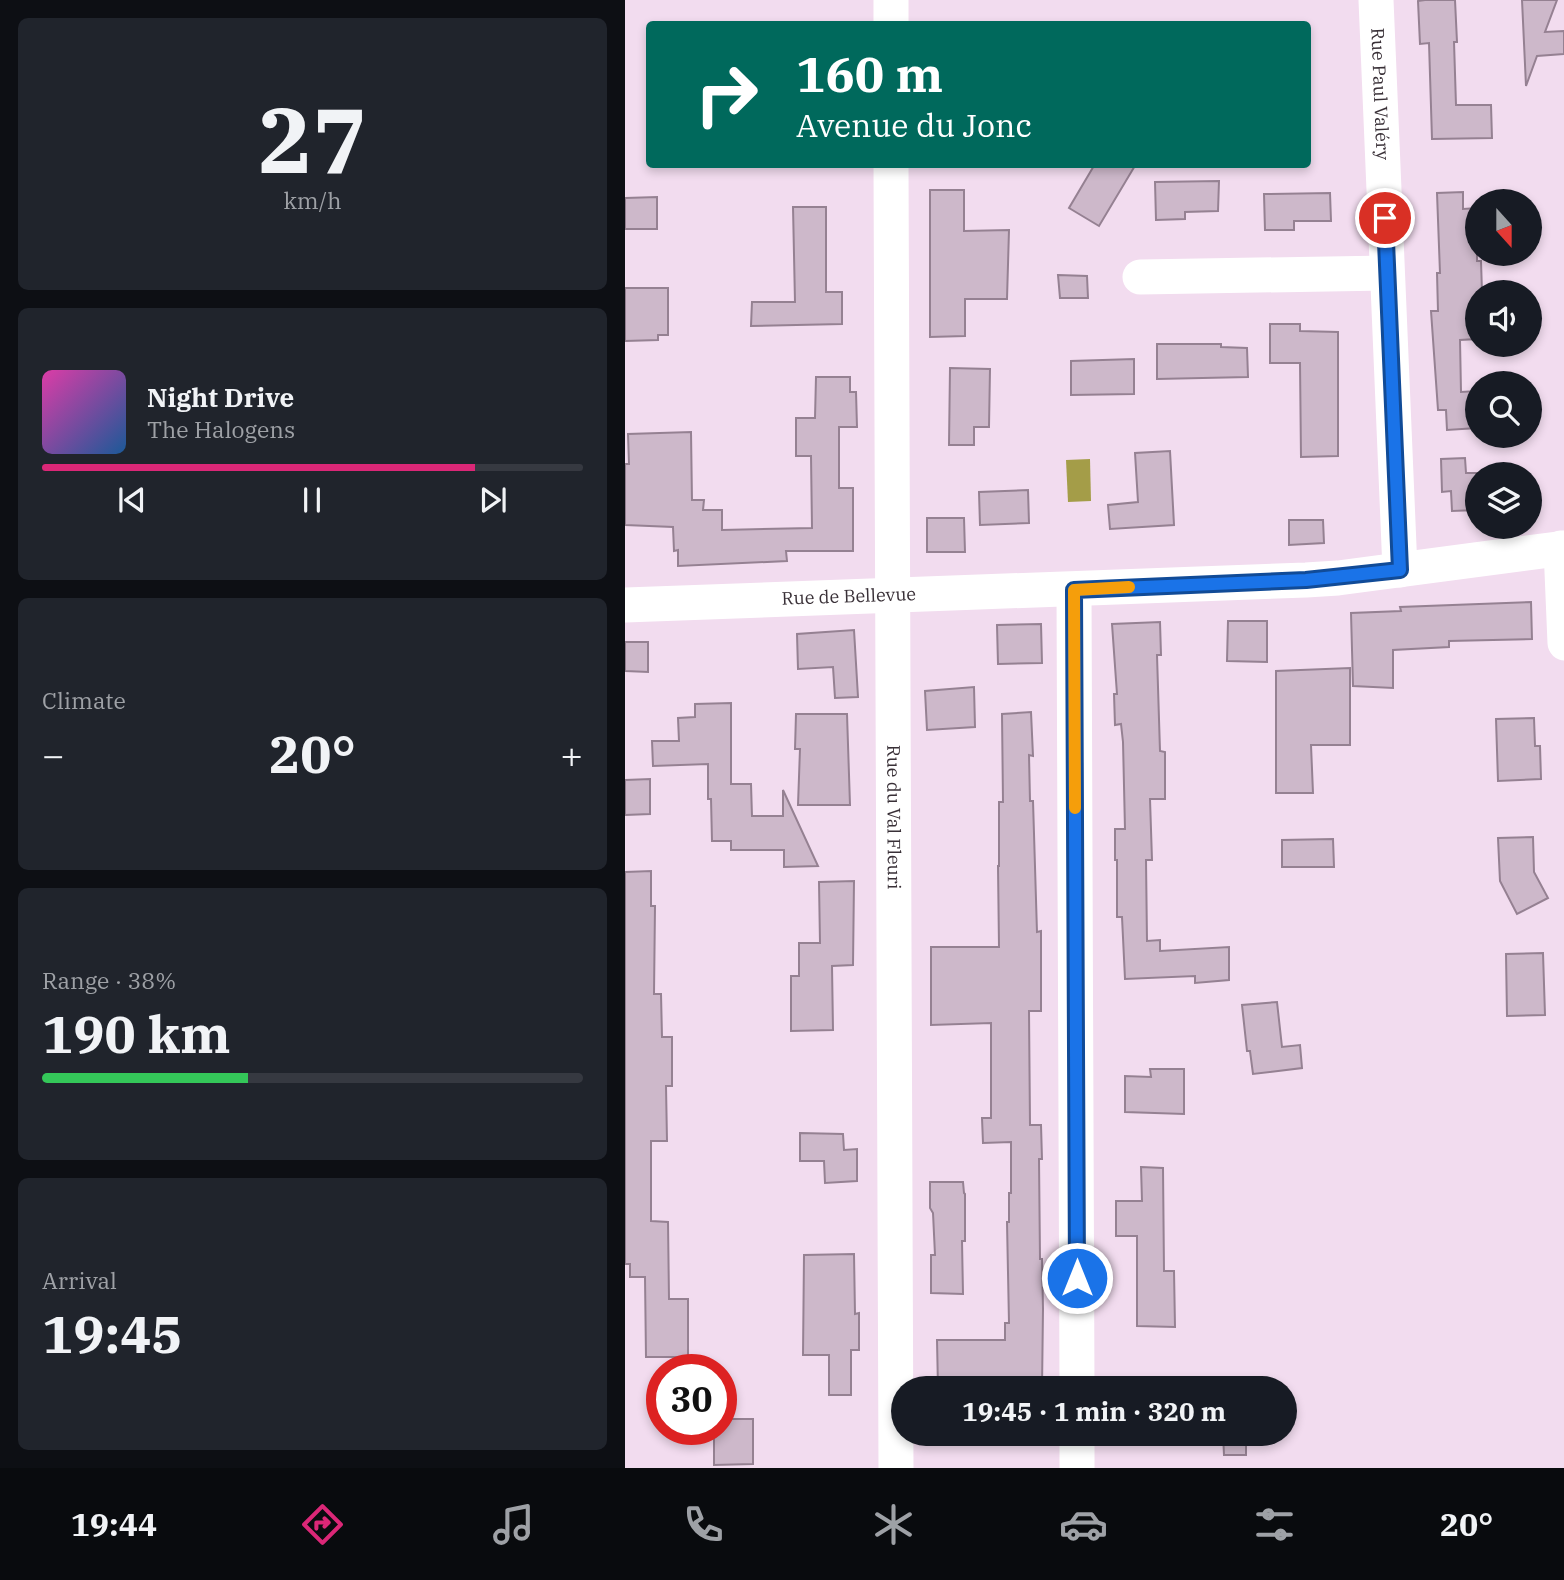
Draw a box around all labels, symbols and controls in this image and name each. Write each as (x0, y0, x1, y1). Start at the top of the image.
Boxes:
street label: Rue Paul Valéry (1366, 27, 1395, 161)
text: 160 m (796, 42, 943, 105)
icon: right (681, 49, 772, 140)
text: 27 (258, 80, 367, 198)
text: Avenue du Jonc (796, 104, 1032, 146)
text: km/h (283, 185, 342, 215)
pin (1355, 188, 1415, 248)
north arrow (1465, 189, 1542, 266)
map controls (1465, 189, 1542, 539)
icon: arrive (1366, 199, 1404, 237)
button: sound (1465, 280, 1542, 357)
button: search (1465, 371, 1542, 448)
text: Night Drive (147, 380, 294, 414)
text: The Halogens (147, 414, 295, 444)
button: layers (1465, 462, 1542, 539)
icon: previous (113, 481, 151, 519)
icon: pause (293, 481, 331, 519)
icon: next (474, 481, 512, 519)
street label: Rue de Bellevue (781, 582, 916, 610)
text: Climate (42, 685, 126, 715)
text: 20° (269, 720, 356, 787)
text: − (42, 730, 65, 779)
text: + (560, 730, 583, 779)
street label: Rue du Val Fleuri (882, 745, 906, 890)
text: Range · 38% (42, 965, 176, 995)
text: 190 km (42, 1000, 231, 1067)
position arrow (1040, 1241, 1114, 1315)
text: Arrival (42, 1265, 117, 1295)
text: 19:45 (42, 1300, 183, 1367)
speed limit sign: 30 (646, 1354, 737, 1445)
text: 19:45 · 1 min · 320 m (962, 1394, 1226, 1428)
icon: directions (298, 1500, 347, 1549)
icon: music (489, 1500, 538, 1549)
icon: phone (679, 1500, 728, 1549)
icon: climate (869, 1500, 918, 1549)
icon: car (1059, 1500, 1108, 1549)
icon: filters (1250, 1500, 1299, 1549)
text: 19:44 (71, 1503, 157, 1545)
text: 20° (1440, 1503, 1493, 1545)

